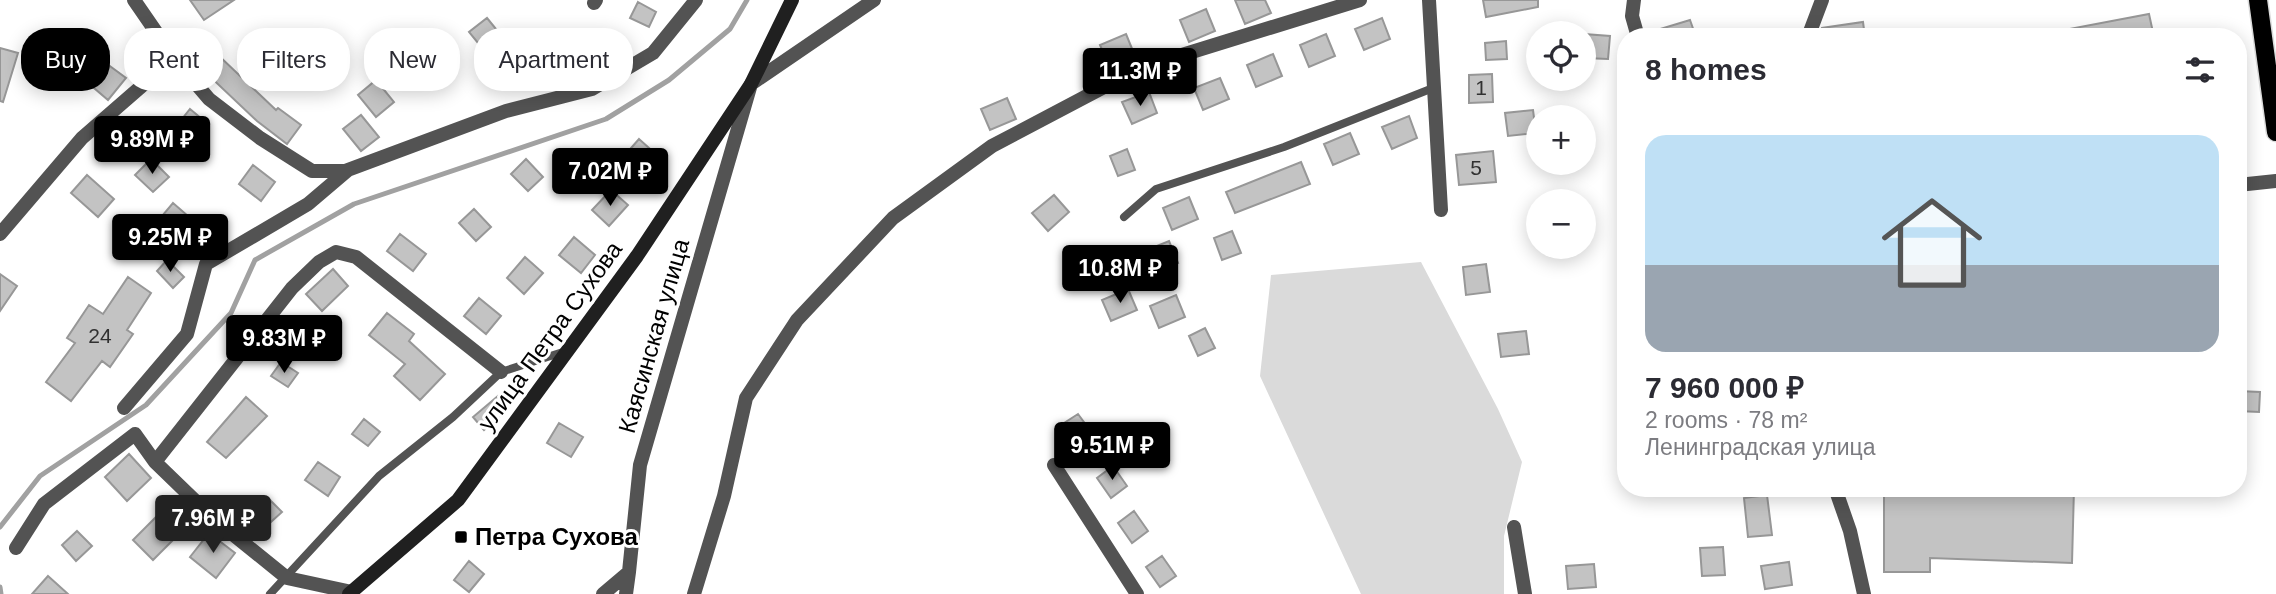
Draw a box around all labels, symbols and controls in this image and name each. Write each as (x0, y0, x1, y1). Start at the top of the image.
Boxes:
map controls (1526, 21, 1596, 259)
button: locate (1526, 21, 1596, 91)
chip: Buy (21, 28, 110, 91)
chip: Rent (124, 28, 223, 91)
chip: Filters (237, 28, 350, 91)
chip: New (364, 28, 460, 91)
chip: Apartment (474, 28, 633, 91)
pin: 11.3M ₽ (1075, 48, 1205, 108)
icon: filters (2181, 51, 2219, 89)
text: 8 homes (1645, 53, 1767, 86)
text: 11.3M ₽ (1099, 58, 1181, 84)
house number: 1 (1475, 76, 1487, 99)
button: + (1526, 105, 1596, 175)
pin: 9.89M ₽ (87, 116, 217, 176)
text: 9.89M ₽ (110, 126, 194, 152)
pin: 7.02M ₽ (545, 148, 675, 208)
house number: 5 (1470, 156, 1482, 179)
text: 7.02M ₽ (568, 158, 652, 184)
icon: home (1869, 180, 1995, 306)
button: − (1526, 189, 1596, 259)
pin: 9.25M ₽ (105, 215, 235, 274)
text: 9.25M ₽ (128, 224, 212, 250)
street label: улица Петра Сухова (472, 235, 628, 435)
street label: Каясинская улица (613, 235, 694, 436)
pin: 10.8M ₽ (1055, 246, 1185, 305)
text: 10.8M ₽ (1078, 255, 1162, 281)
pin: 9.83M ₽ (219, 316, 349, 375)
house number: 24 (88, 324, 112, 347)
text: 9.83M ₽ (242, 325, 326, 351)
text: 7 960 000 ₽ (1645, 371, 1804, 404)
text: 2 rooms · 78 m² (1645, 407, 1807, 433)
pin: 9.51M ₽ (1047, 422, 1177, 482)
text: 9.51M ₽ (1070, 432, 1154, 458)
text: Ленинградская улица (1645, 434, 1875, 460)
pin: 7.96M ₽ (148, 496, 278, 555)
text: 7.96M ₽ (171, 505, 255, 531)
place label: Петра Сухова (475, 523, 639, 550)
marker: Петра Сухова (453, 529, 469, 545)

